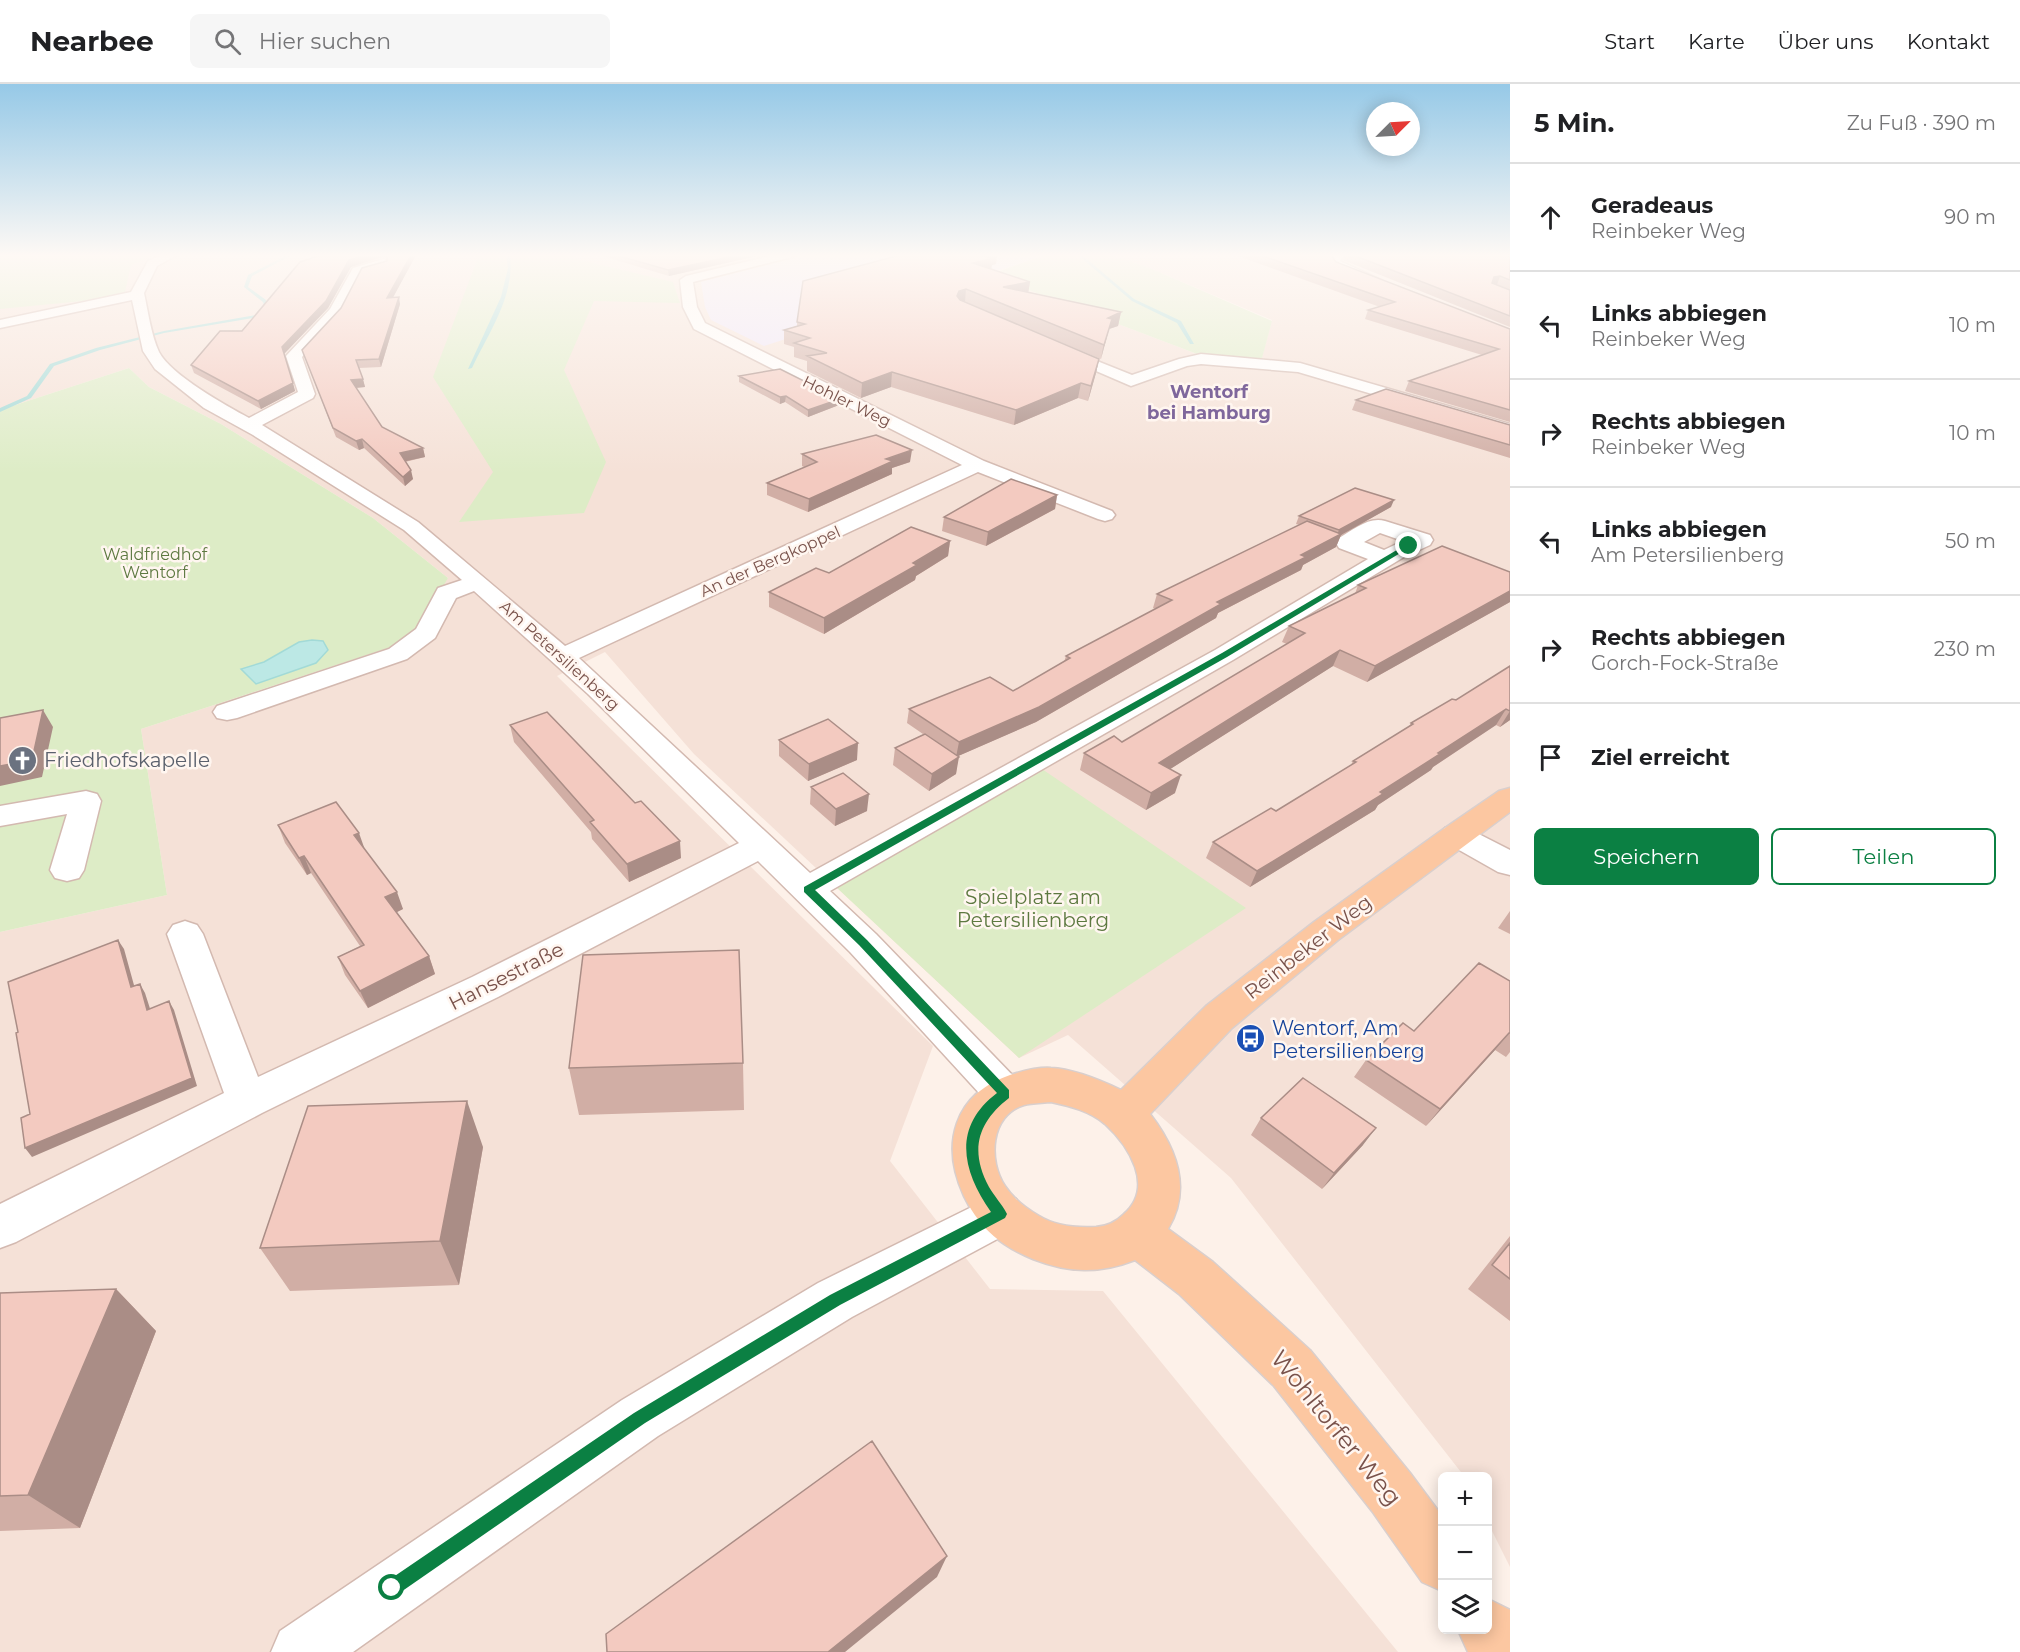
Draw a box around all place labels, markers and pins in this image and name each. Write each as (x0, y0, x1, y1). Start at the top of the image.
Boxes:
church icon: Friedhofskapelle (7, 744, 39, 776)
place label: Friedhofskapelle (44, 748, 210, 772)
place label: Wentorf, Am Petersilienberg (1272, 1016, 1425, 1063)
bus stop icon: Wentorf, Am Petersilienberg (1235, 1023, 1267, 1055)

